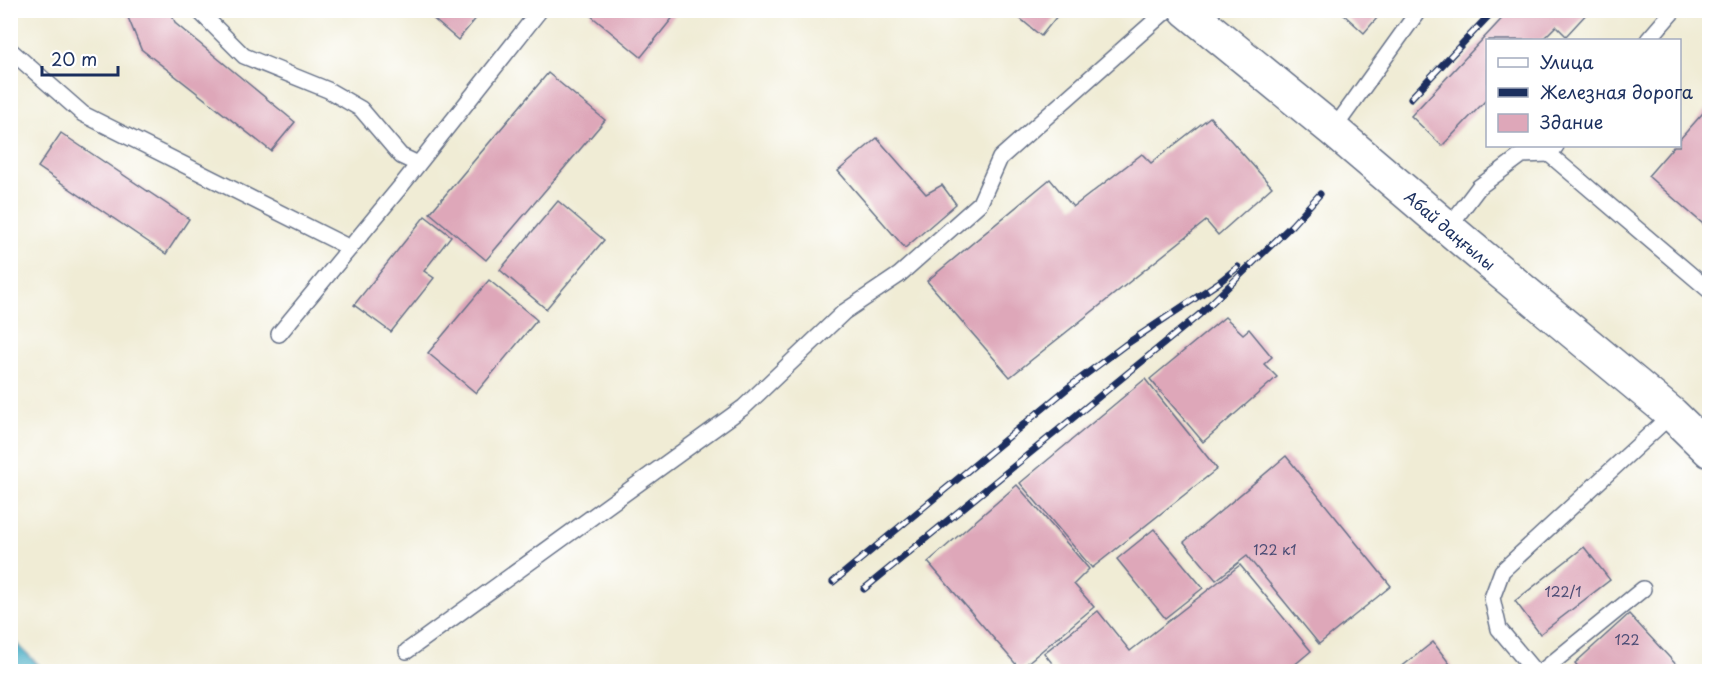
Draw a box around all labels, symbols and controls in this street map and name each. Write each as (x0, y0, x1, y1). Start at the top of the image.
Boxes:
scale bar (42, 39, 118, 77)
legend (1486, 39, 1681, 147)
text: 20 m (51, 45, 97, 72)
text: Улица (1540, 48, 1594, 75)
text: Железная дорога (1540, 78, 1694, 105)
text: Здание (1540, 108, 1603, 135)
street label: Абай даңғылы (1400, 184, 1501, 275)
house number: 122 к1 (1253, 539, 1297, 560)
house number: 122/1 (1544, 581, 1582, 602)
house number: 122 (1614, 629, 1640, 650)

